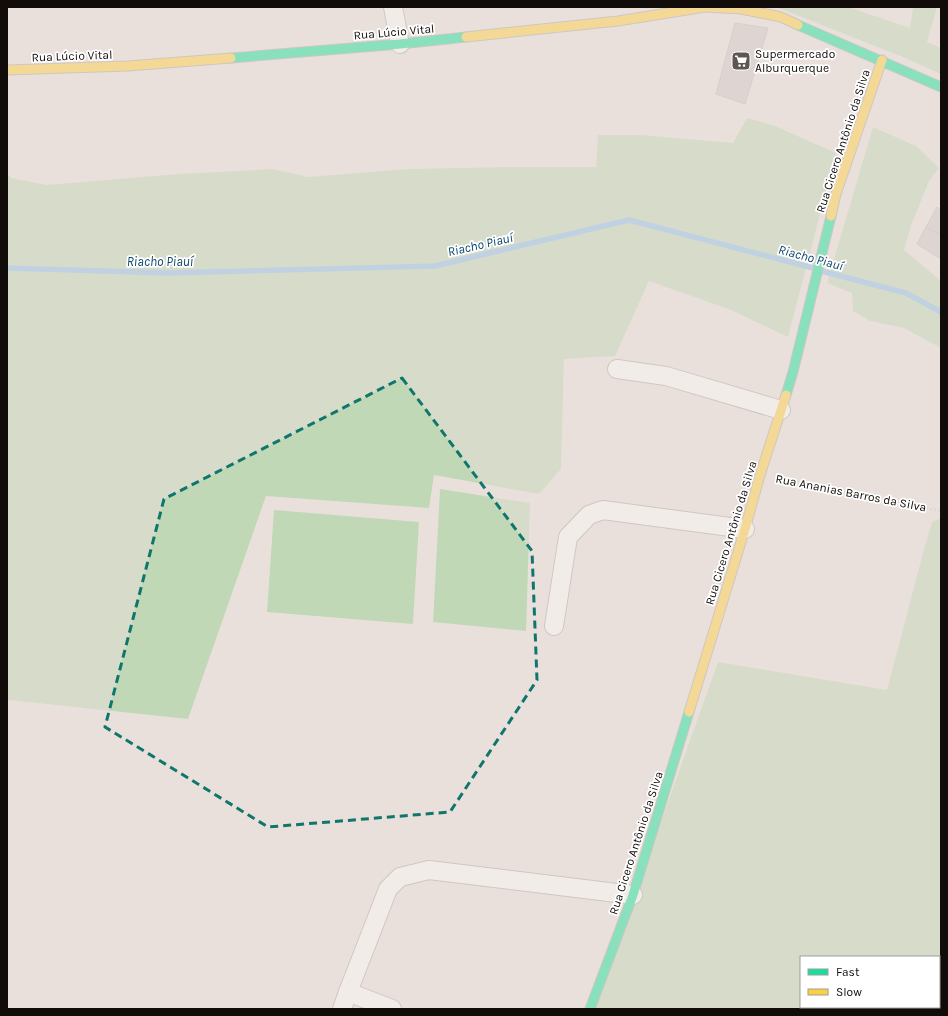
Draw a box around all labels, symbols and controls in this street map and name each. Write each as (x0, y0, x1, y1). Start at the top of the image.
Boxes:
street label: Rua Lúcio Vital (353, 21, 435, 43)
place label: Supermercado Alburquerque (755, 47, 835, 75)
street label: Rua Lúcio Vital (31, 48, 113, 64)
supermarket icon: Supermercado Alburquerque (730, 50, 752, 72)
street label: Rua Cicero Antônio da Silva (813, 68, 873, 214)
water label: Riacho Piauí (446, 229, 516, 259)
water label: Riacho Piauí (777, 242, 846, 274)
water label: Riacho Piauí (127, 254, 195, 269)
street label: Rua Cicero Antônio da Silva (702, 459, 760, 607)
street label: Rua Ananias Barros da Silva (774, 472, 928, 514)
street label: Rua Cicero Antônio da Silva (606, 770, 666, 916)
legend (800, 956, 940, 1008)
text: Fast (836, 965, 860, 979)
text: Slow (836, 985, 862, 999)

